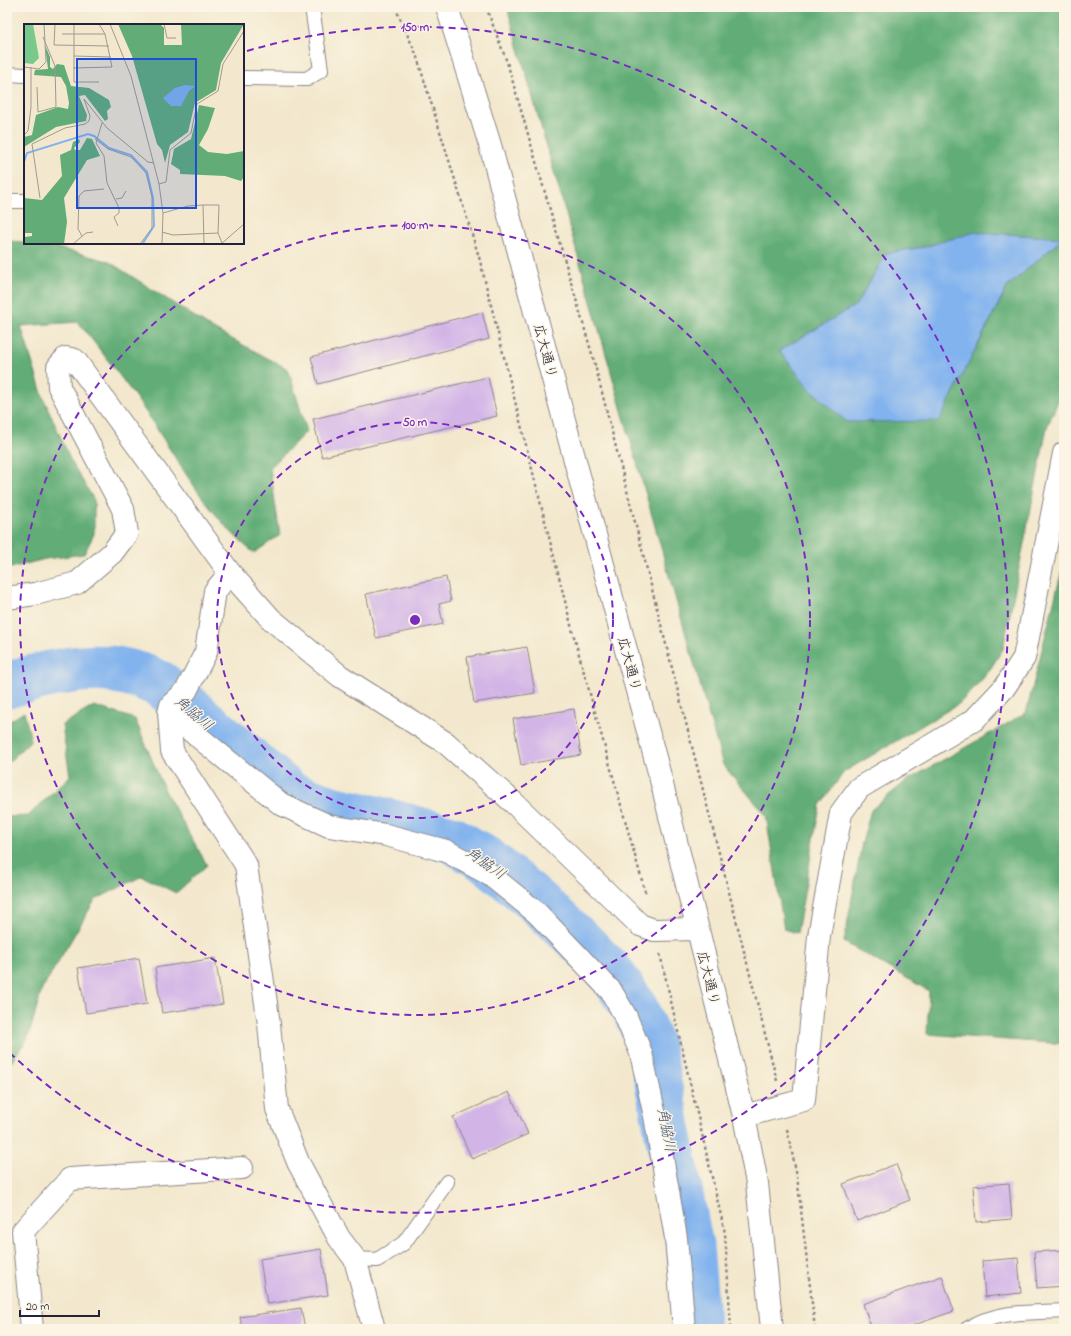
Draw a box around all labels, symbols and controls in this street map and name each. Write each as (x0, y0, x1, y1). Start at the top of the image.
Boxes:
text: 150 m (401, 19, 430, 37)
inset map (24, 24, 244, 244)
text: 100 m (402, 217, 429, 235)
street label: 広大通り (527, 322, 562, 381)
text: 50 m (403, 414, 428, 432)
centre of rings (408, 613, 422, 627)
street label: 広大通り (611, 635, 646, 694)
water label: 角脇川 (169, 691, 218, 737)
water label: 角脇川 (461, 842, 510, 886)
street label: 広大通り (691, 949, 725, 1008)
water label: 角脇川 (651, 1106, 681, 1154)
scale bar (20, 1292, 99, 1318)
text: 20 m (26, 1298, 49, 1316)

